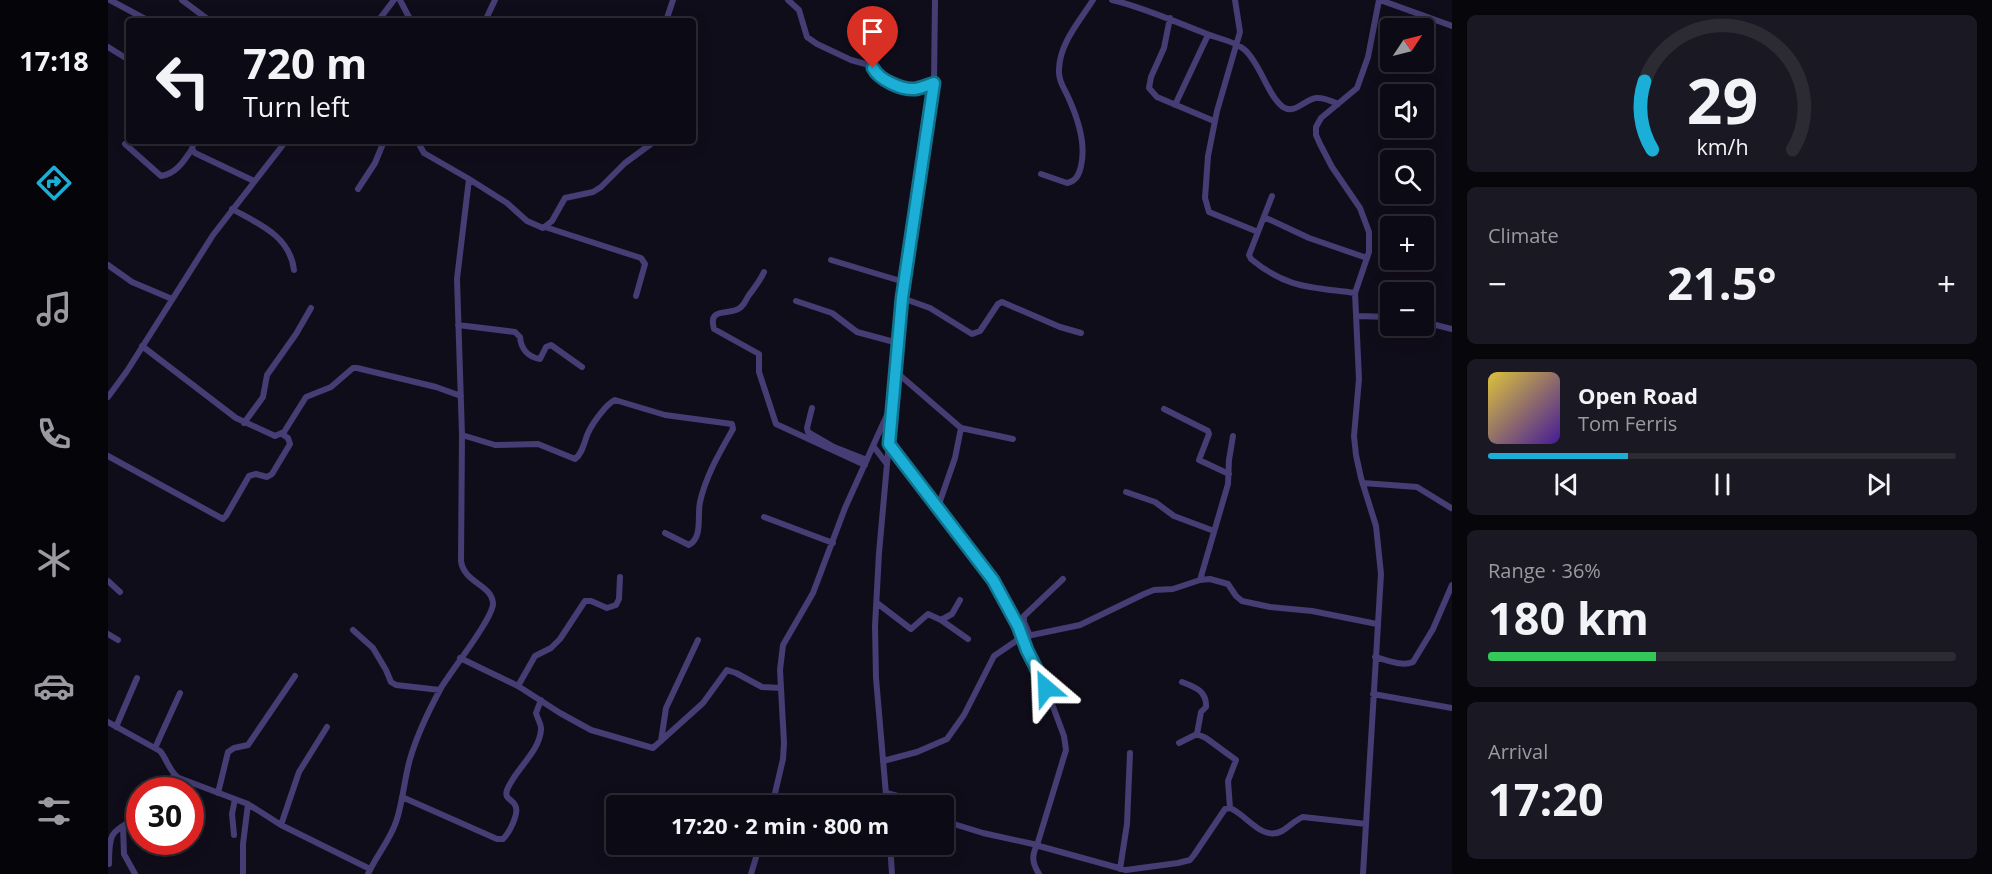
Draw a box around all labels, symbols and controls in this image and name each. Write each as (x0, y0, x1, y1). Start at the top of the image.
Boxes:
pin (847, 6, 898, 68)
icon: arrive (856, 15, 889, 48)
north arrow (1380, 18, 1434, 72)
map controls (1380, 18, 1434, 336)
text: 720 m (243, 34, 367, 91)
text: 17:18 (19, 42, 89, 79)
icon: left (144, 42, 222, 120)
text: 29 (1686, 58, 1758, 143)
button: sound (1380, 84, 1434, 138)
text: Turn left (243, 88, 350, 125)
text: km/h (1696, 133, 1748, 162)
button: search (1380, 150, 1434, 204)
icon: directions (33, 162, 75, 204)
button: + (1380, 216, 1434, 270)
text: Climate (1488, 222, 1559, 249)
text: 21.5° (1667, 252, 1777, 313)
text: − (1488, 261, 1507, 306)
text: + (1937, 261, 1956, 306)
button: − (1380, 282, 1434, 336)
icon: music (33, 288, 75, 330)
text: Open Road (1578, 380, 1698, 410)
text: Tom Ferris (1578, 410, 1677, 437)
icon: phone (33, 413, 75, 455)
icon: previous (1550, 468, 1583, 501)
icon: pause (1706, 468, 1739, 501)
icon: next (1862, 468, 1895, 501)
icon: climate (33, 539, 75, 581)
text: Range · 36% (1488, 557, 1601, 584)
text: 180 km (1488, 587, 1649, 648)
position arrow (1014, 656, 1078, 720)
icon: car (33, 665, 75, 707)
text: Arrival (1488, 738, 1548, 765)
text: 17:20 (1488, 768, 1604, 829)
speed limit sign: 30 (126, 777, 204, 855)
icon: filters (33, 790, 75, 832)
text: 17:20 · 2 min · 800 m (671, 810, 889, 840)

